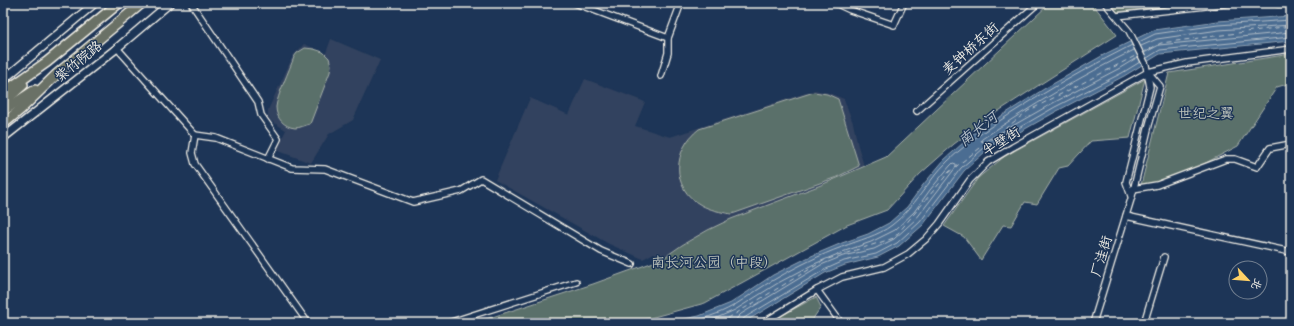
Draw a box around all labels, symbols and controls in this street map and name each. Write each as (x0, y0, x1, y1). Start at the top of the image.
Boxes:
street label: 麦钟桥东街 (939, 19, 1003, 79)
street label: 紫竹院路 (51, 37, 106, 86)
park label: 世纪之翼 (1178, 105, 1234, 123)
water label: 南长河 (955, 106, 1005, 152)
street label: 半壁街 (979, 123, 1024, 161)
street label: 厂洼街 (1087, 234, 1117, 279)
park label: 南长河公园（中段） (651, 254, 777, 272)
north arrow (1228, 260, 1268, 300)
text: 北 (1247, 276, 1265, 292)

